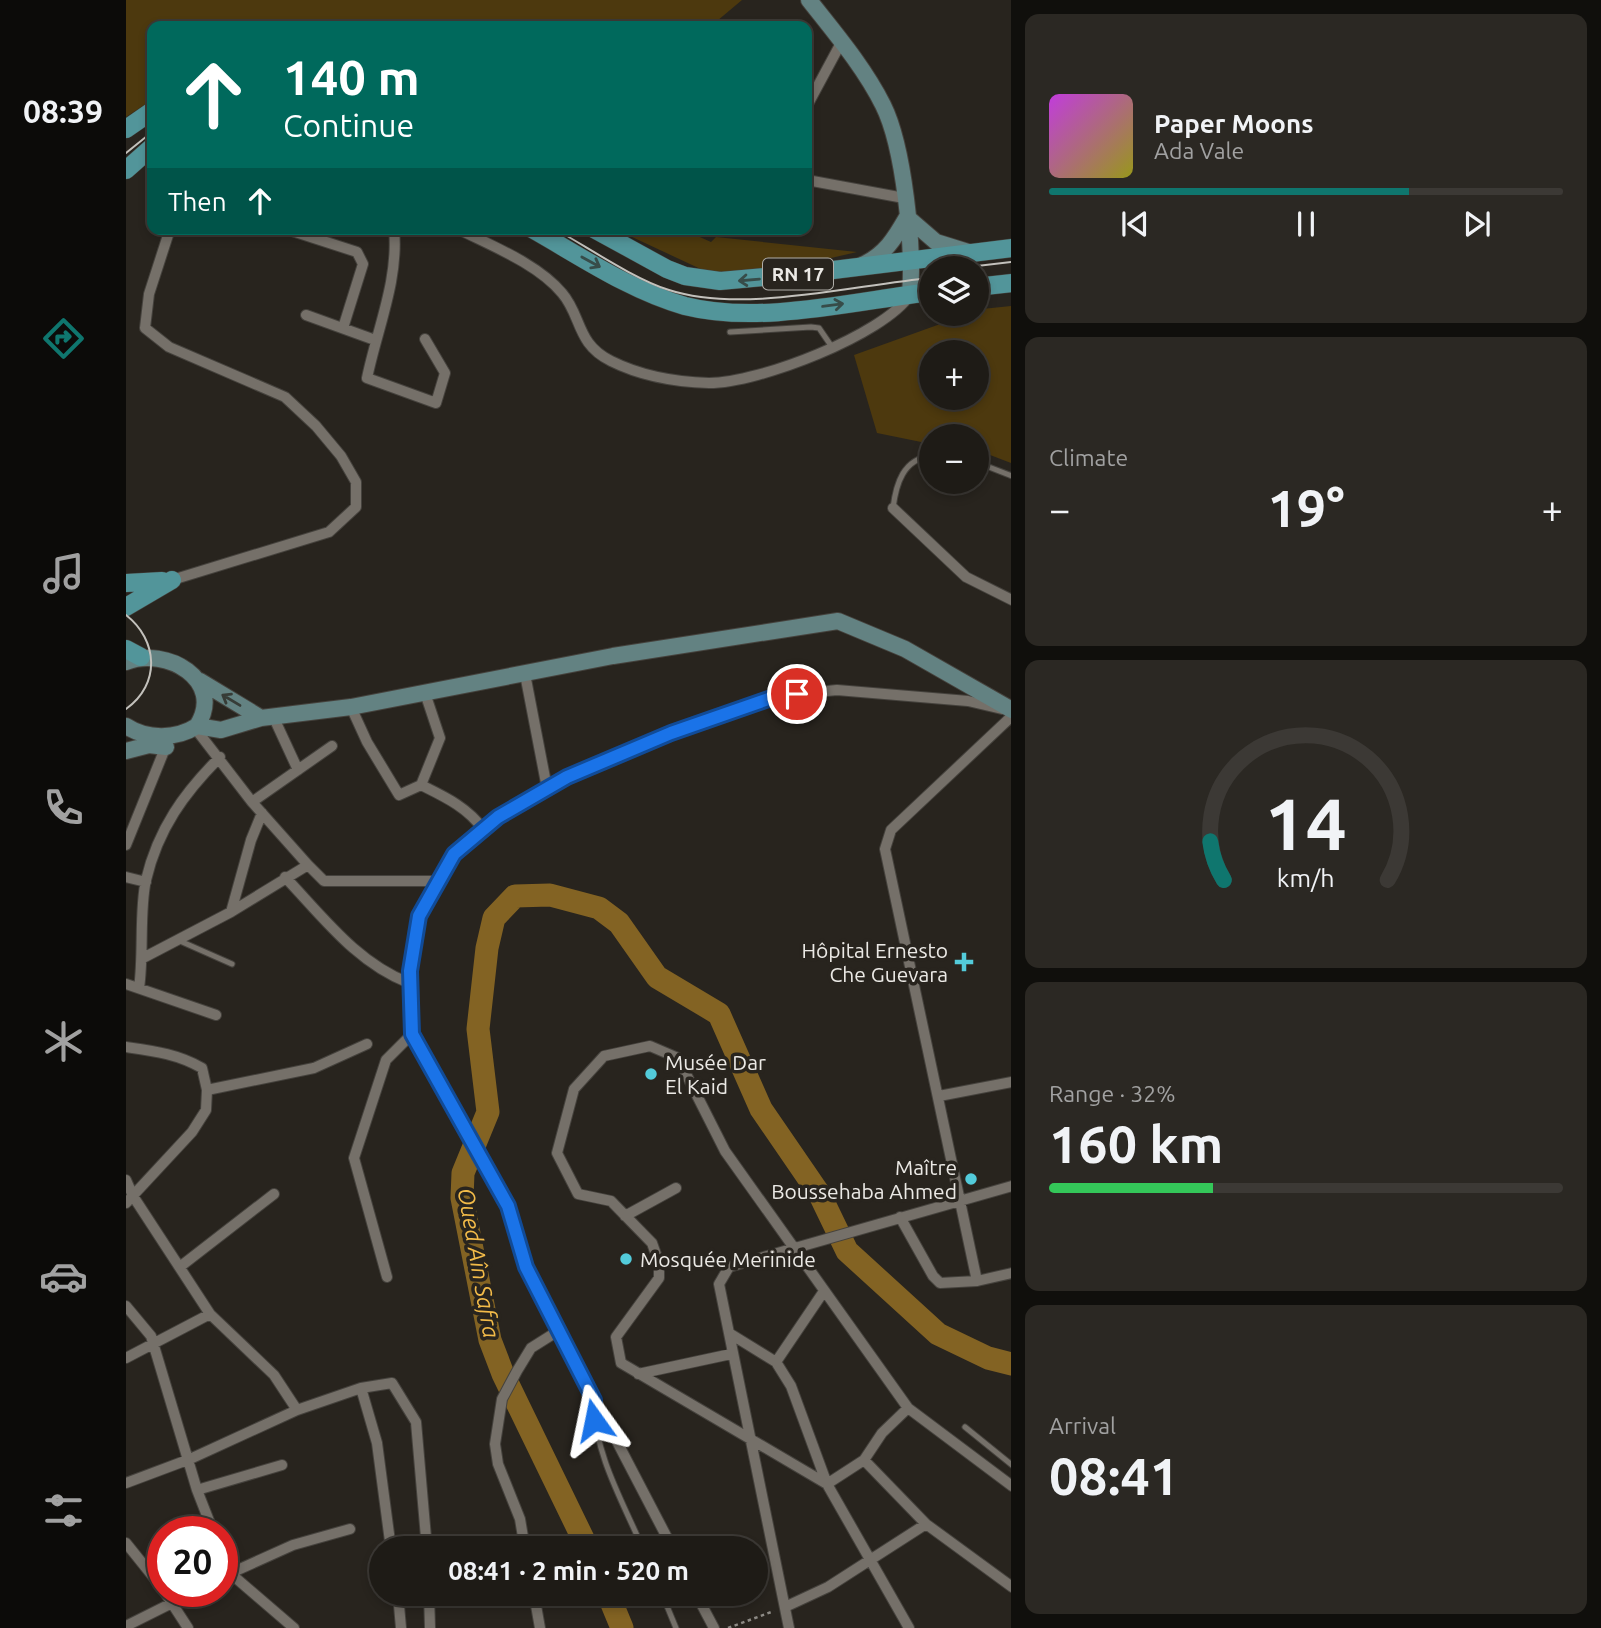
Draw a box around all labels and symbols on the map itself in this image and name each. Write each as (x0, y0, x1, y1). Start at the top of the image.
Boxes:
one-way arrow (581, 255, 601, 269)
road number: RN 17 (763, 258, 833, 290)
one-way arrow (738, 273, 761, 286)
one-way arrow (821, 299, 844, 312)
pin (767, 664, 827, 724)
one-way arrow (221, 692, 241, 706)
place label: Hôpital Ernesto Che Guevara (801, 938, 948, 986)
marker: Hôpital Ernesto Che Guevara (954, 952, 974, 972)
place label: Musée Dar El Kaid (665, 1050, 766, 1098)
marker: Musée Dar El Kaid (643, 1066, 659, 1082)
place label: Maître Boussehaba Ahmed (771, 1155, 957, 1203)
marker: Maître Boussehaba Ahmed (963, 1171, 979, 1187)
water label: Oued Aîn Safra (453, 1186, 505, 1340)
place label: Mosquée Merinide (640, 1247, 816, 1271)
marker: Mosquée Merinide (618, 1251, 634, 1267)
position arrow (557, 1383, 631, 1457)
speed limit sign: 20 (147, 1516, 238, 1607)

